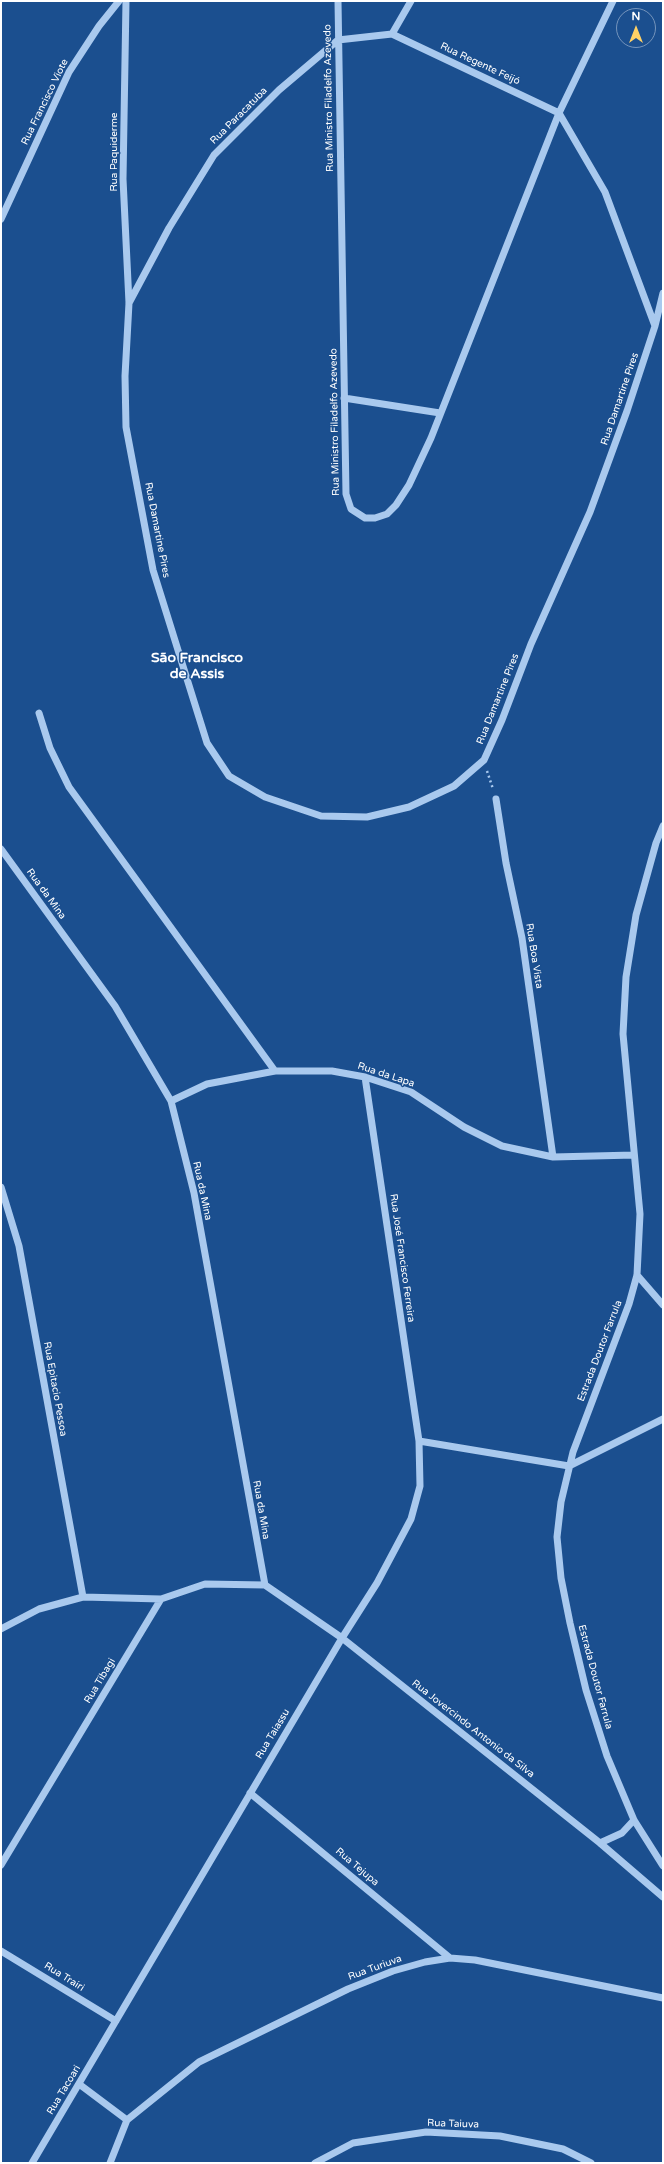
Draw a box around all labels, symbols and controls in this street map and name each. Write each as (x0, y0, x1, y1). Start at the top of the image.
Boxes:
north arrow (616, 8, 656, 48)
text: N (632, 10, 640, 23)
street label: Rua Ministro Filadelfo Azevedo (322, 24, 336, 172)
street label: Rua Regente Feijó (438, 40, 522, 88)
street label: Rua Francisco Viote (19, 57, 71, 147)
street label: Rua Paracatuba (208, 85, 270, 147)
street label: Rua Paquiderme (108, 112, 120, 192)
street label: Rua Ministro Filadelfo Azevedo (328, 348, 342, 496)
street label: Rua Damartine Pires (599, 351, 641, 447)
street label: Rua Damartine Pires (142, 481, 172, 579)
district label: São Francisco de Assis (151, 650, 243, 682)
street label: Rua Damartine Pires (474, 652, 522, 746)
street label: Rua da Mina (24, 866, 68, 922)
street label: Rua Boa Vista (523, 922, 545, 990)
street label: Rua da Lapa (356, 1060, 416, 1090)
street label: Rua da Mina (190, 1161, 214, 1221)
street label: Rua José Francisco Ferreira (387, 1193, 417, 1323)
street label: Estrada Doutor Farrula (575, 1299, 625, 1403)
street label: Rua Epitacio Pessoa (41, 1341, 69, 1437)
street label: Rua da Mina (250, 1480, 272, 1540)
street label: Estrada Doutor Farrula (575, 1624, 615, 1730)
street label: Rua Tibagi (82, 1656, 118, 1706)
street label: Rua Jovercindo Antonio da Silva (409, 1677, 537, 1781)
street label: Rua Taiassu (253, 1707, 293, 1761)
street label: Rua Tejupa (333, 1845, 381, 1889)
street label: Rua Turiuva (347, 1953, 403, 1983)
street label: Rua Trairi (42, 1960, 86, 1994)
street label: Rua Tacoari (45, 2063, 83, 2117)
street label: Rua Taiuva (427, 2117, 479, 2131)

